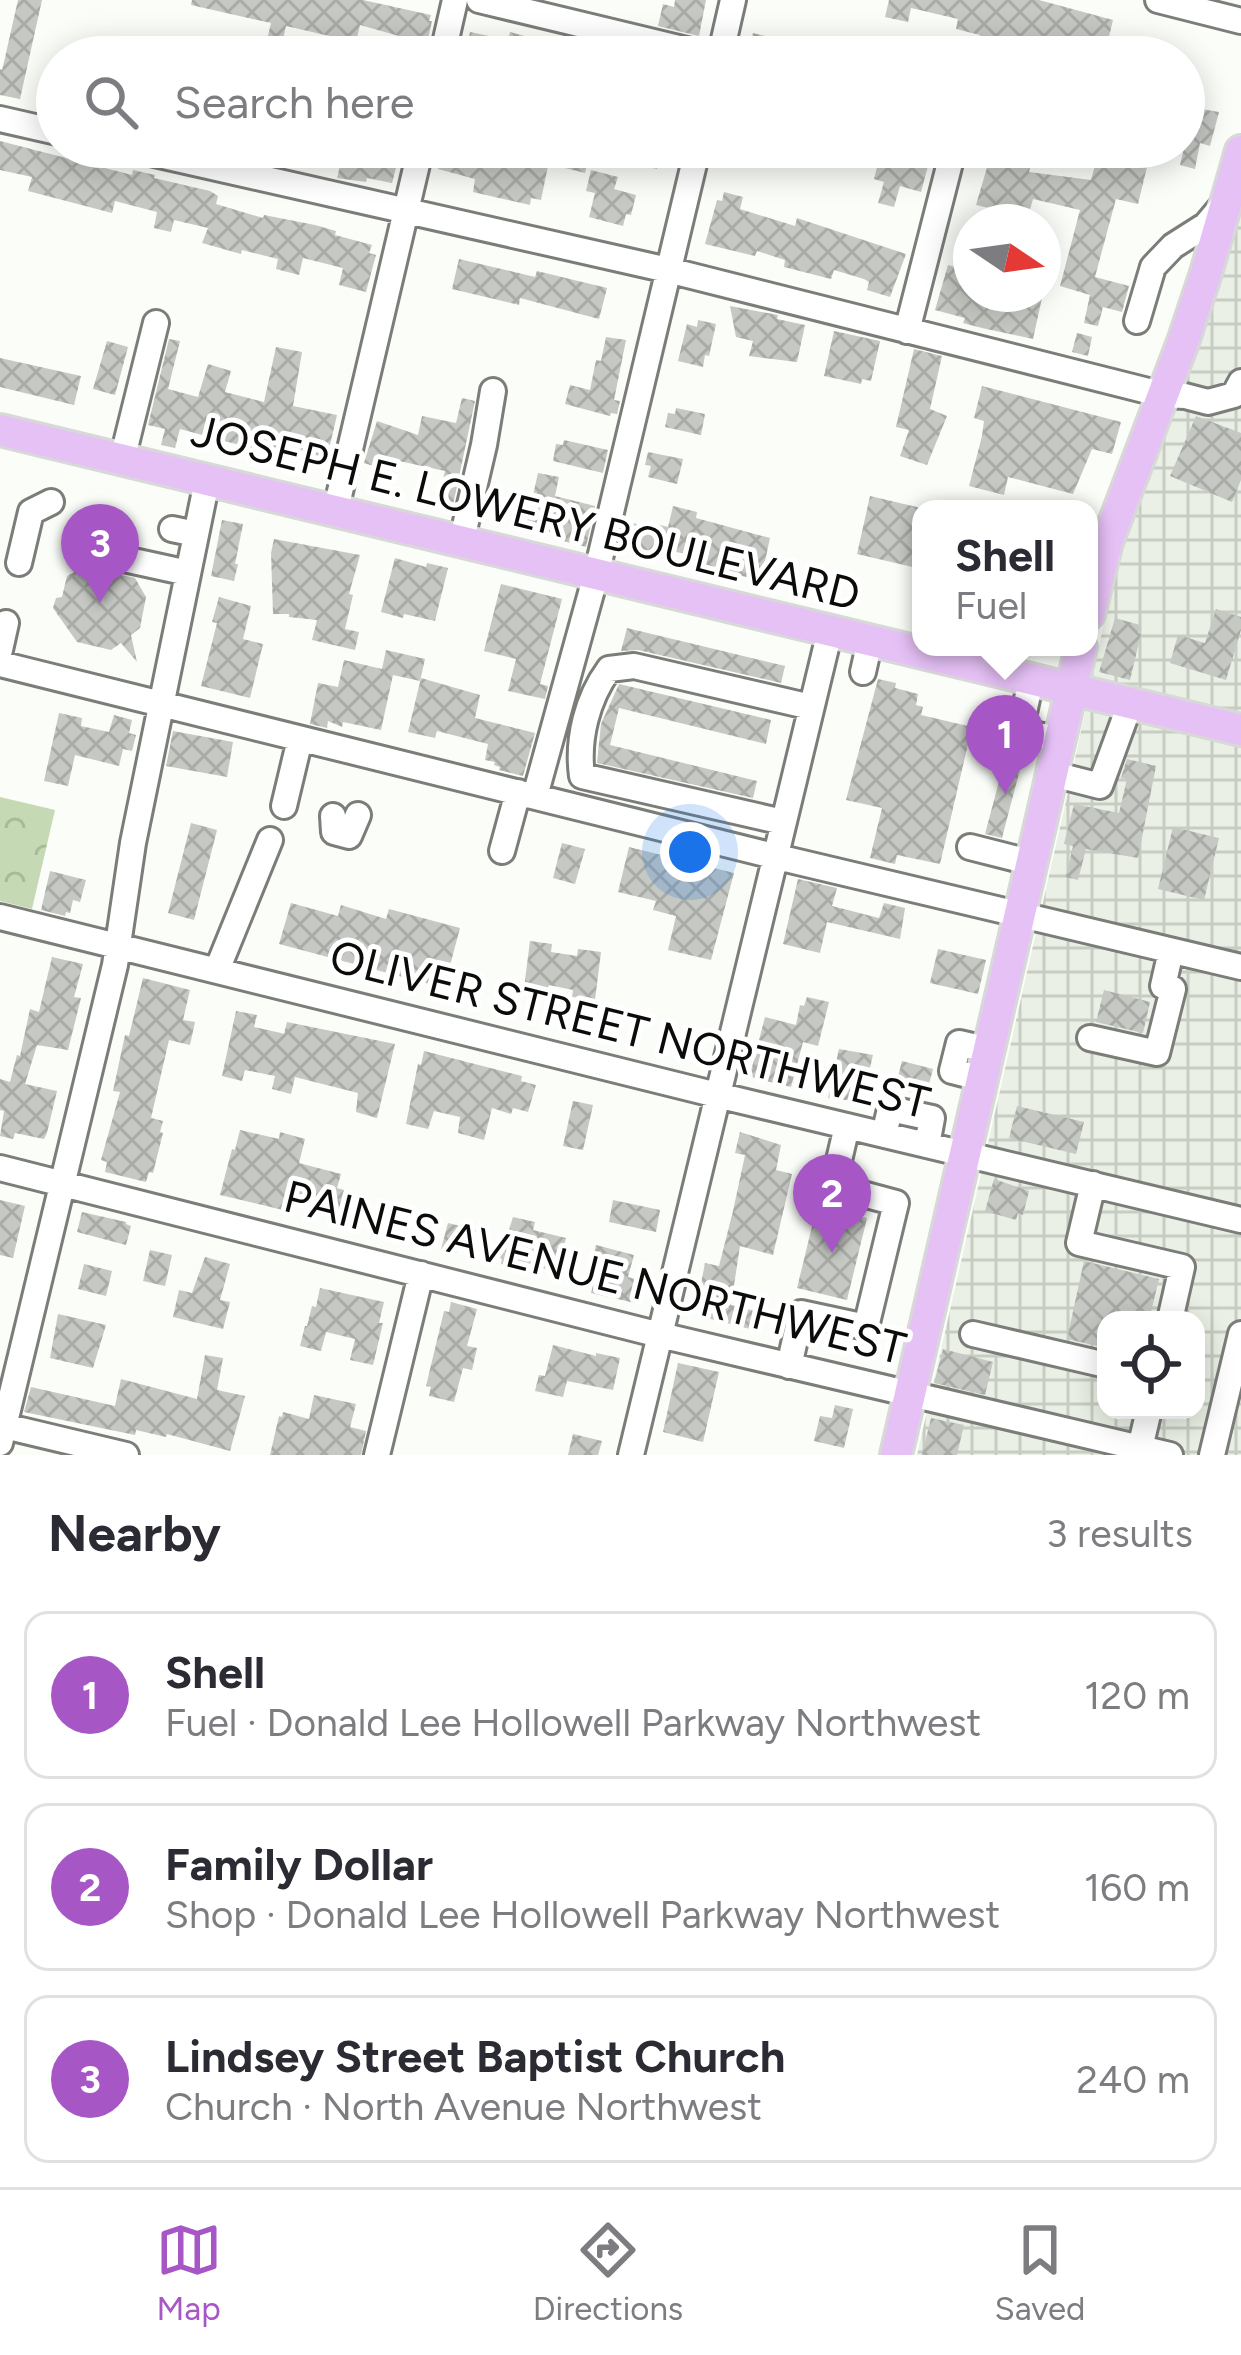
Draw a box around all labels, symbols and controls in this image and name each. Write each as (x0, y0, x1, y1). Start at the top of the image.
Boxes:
search box (36, 36, 1205, 168)
icon: search (78, 69, 144, 135)
text: Search here (174, 75, 414, 129)
north arrow (953, 204, 1061, 312)
street label: JOSEPH E. LOWERY BOULEVARD (186, 403, 866, 621)
popup (912, 500, 1098, 656)
pin: 3 (61, 504, 139, 603)
text: Shell (955, 528, 1055, 582)
text: Fuel (955, 582, 1027, 629)
pin: 1 (966, 695, 1044, 794)
your location (660, 822, 720, 882)
street label: OLIVER STREET NORTHWEST (325, 928, 936, 1130)
pin: 2 (793, 1154, 871, 1253)
street label: PAINES AVENUE NORTHWEST (279, 1169, 911, 1375)
map controls (1097, 1311, 1205, 1419)
button: locate (1097, 1311, 1205, 1419)
text: Nearby (48, 1503, 221, 1564)
text: 3 results (1046, 1510, 1193, 1557)
text: Shell (165, 1645, 265, 1699)
text: 1 (82, 1672, 98, 1719)
text: 120 m (1084, 1672, 1190, 1719)
text: Fuel · Donald Lee Hollowell Parkway Northwest (165, 1699, 981, 1746)
text: Family Dollar (165, 1837, 433, 1891)
text: 2 (79, 1864, 101, 1911)
text: 160 m (1084, 1864, 1190, 1911)
text: Shop · Donald Lee Hollowell Parkway Northwest (165, 1891, 1000, 1938)
text: Lindsey Street Baptist Church (165, 2029, 785, 2083)
text: 3 (79, 2056, 101, 2103)
text: 240 m (1076, 2056, 1190, 2103)
text: Church · North Avenue Northwest (165, 2083, 762, 2130)
tab: Map (156, 2217, 222, 2328)
tab: Directions (533, 2217, 683, 2328)
tab: Saved (994, 2217, 1085, 2328)

